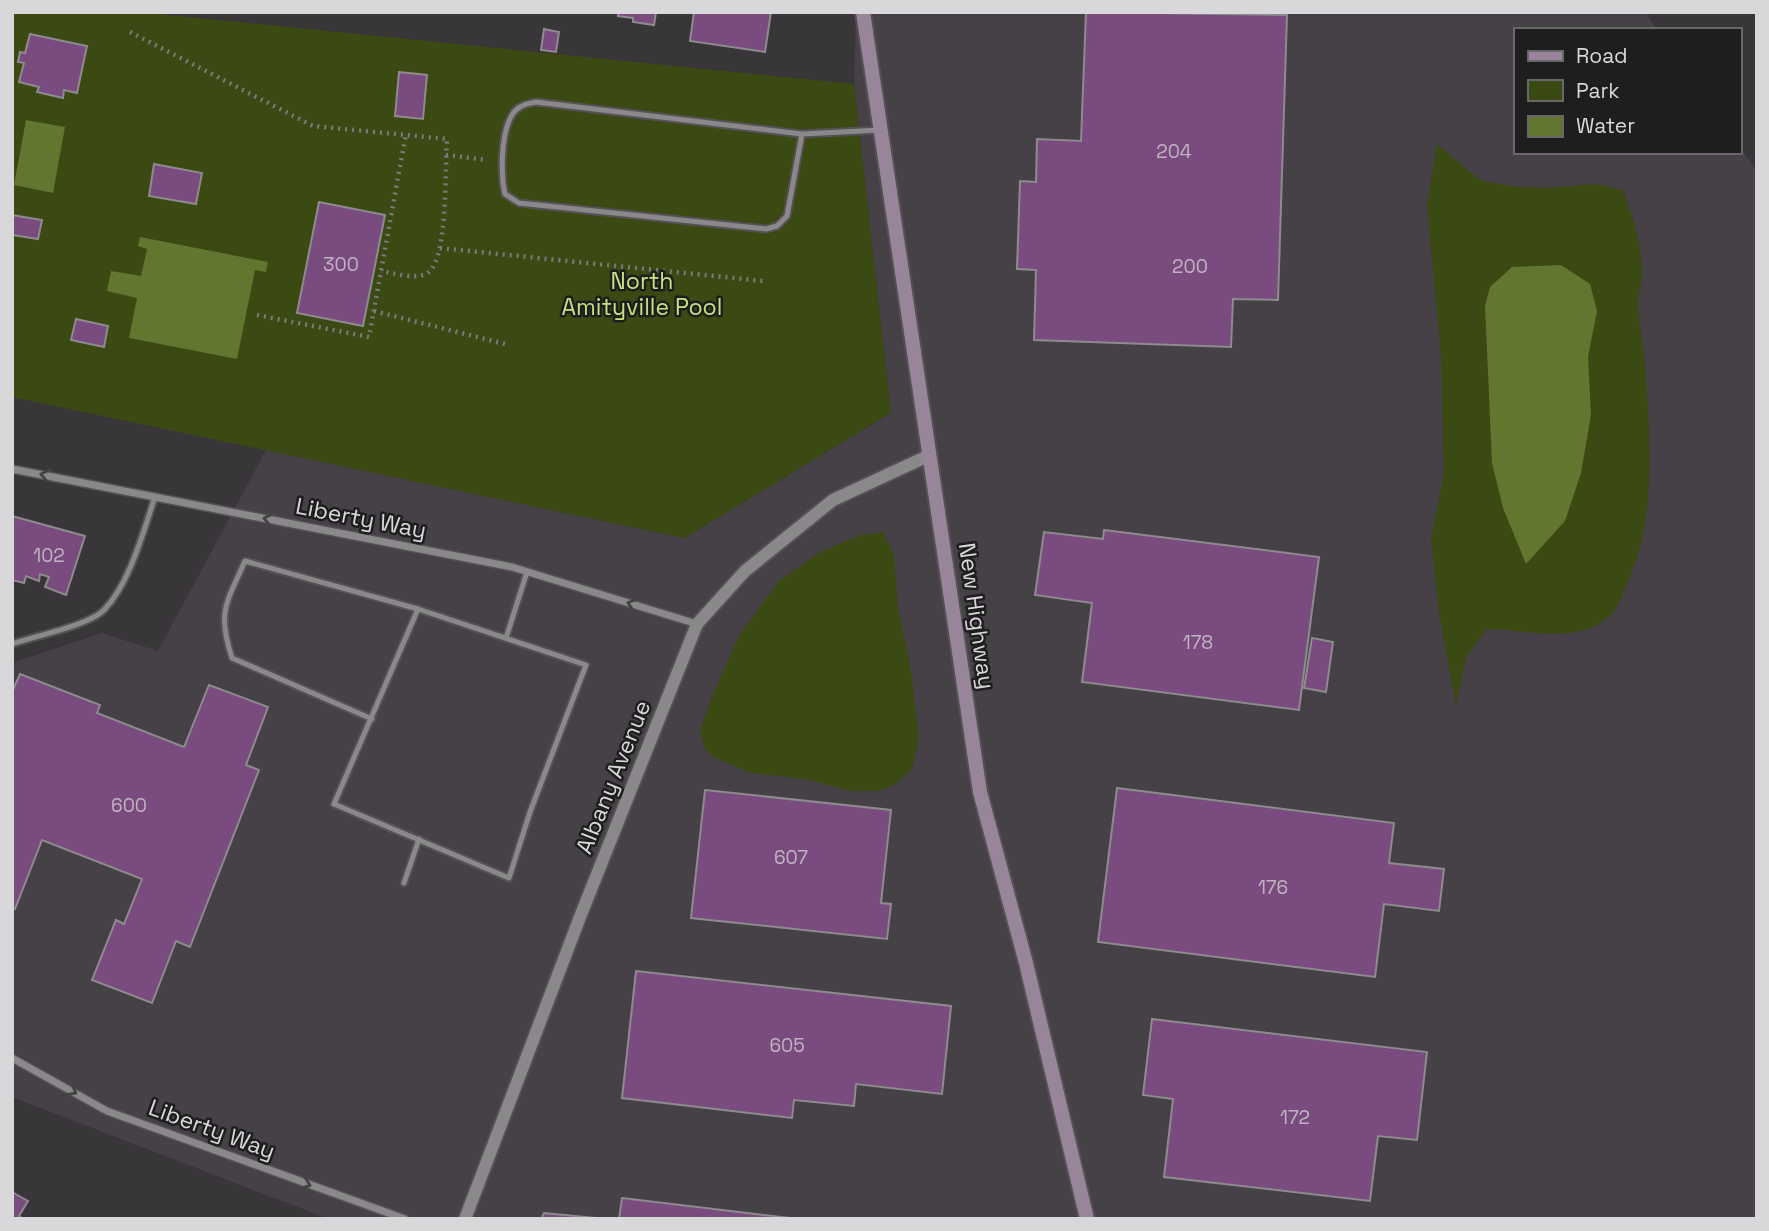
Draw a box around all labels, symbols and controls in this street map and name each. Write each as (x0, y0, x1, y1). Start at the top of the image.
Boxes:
legend (1514, 28, 1741, 154)
text: Road (1576, 42, 1628, 69)
text: Park (1576, 77, 1620, 104)
text: Water (1576, 112, 1635, 139)
house number: 204 (1156, 139, 1192, 164)
house number: 300 (323, 252, 359, 277)
house number: 200 (1172, 254, 1208, 279)
park label: North Amityville Pool (562, 266, 722, 322)
one-way arrow (39, 469, 51, 484)
street label: Liberty Way (293, 491, 429, 545)
one-way arrow (262, 513, 274, 528)
street label: New Highway (952, 541, 1002, 691)
house number: 102 (33, 543, 65, 568)
one-way arrow (626, 598, 638, 613)
house number: 178 (1183, 630, 1213, 655)
street label: Albany Avenue (569, 696, 657, 858)
house number: 600 (111, 793, 147, 818)
house number: 607 (774, 845, 808, 870)
house number: 176 (1258, 875, 1288, 900)
house number: 605 (769, 1033, 805, 1058)
one-way arrow (65, 1083, 77, 1097)
street label: Liberty Way (145, 1092, 279, 1166)
house number: 172 (1280, 1105, 1310, 1130)
one-way arrow (299, 1176, 312, 1190)

